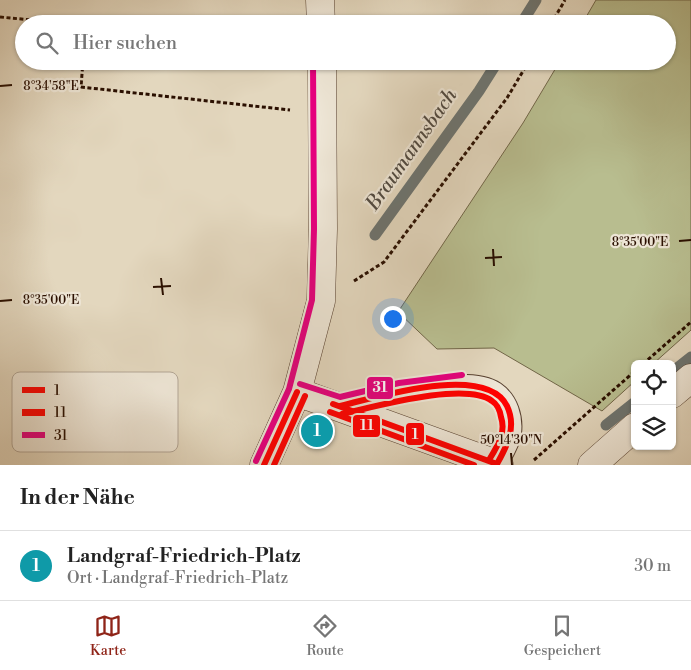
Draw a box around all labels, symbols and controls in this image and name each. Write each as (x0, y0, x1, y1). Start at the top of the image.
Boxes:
search box (15, 15, 676, 70)
icon: search (33, 29, 61, 57)
text: Hier suchen (73, 31, 177, 55)
text: 8°34'58"E (23, 79, 79, 94)
water label: Braumannsbach (360, 84, 464, 216)
text: 8°35'00"E (612, 235, 668, 250)
text: 8°35'00"E (23, 293, 79, 308)
your location (380, 306, 406, 332)
map controls (631, 360, 676, 450)
button: locate (631, 360, 676, 405)
legend (12, 372, 178, 452)
line badge: 31 (366, 376, 394, 400)
text: 31 (373, 379, 388, 397)
text: 1 (54, 382, 60, 400)
text: 11 (54, 404, 67, 422)
button: layers (631, 405, 676, 450)
pin: 1 (301, 412, 333, 450)
line badge: 11 (352, 414, 381, 438)
text: 11 (360, 417, 374, 435)
line badge: 1 (405, 422, 425, 446)
text: 1 (412, 426, 419, 444)
text: 31 (54, 427, 67, 445)
text: 50°14'30"N (480, 433, 542, 448)
text: In der Nähe (20, 485, 135, 511)
text: Landgraf-Friedrich-Platz (67, 544, 301, 568)
text: 1 (32, 556, 40, 576)
text: 30 m (634, 556, 671, 576)
text: Ort · Landgraf-Friedrich-Platz (67, 568, 288, 588)
tab: Karte (90, 612, 126, 660)
tab: Route (306, 612, 344, 660)
tab: Gespeichert (524, 612, 601, 660)

